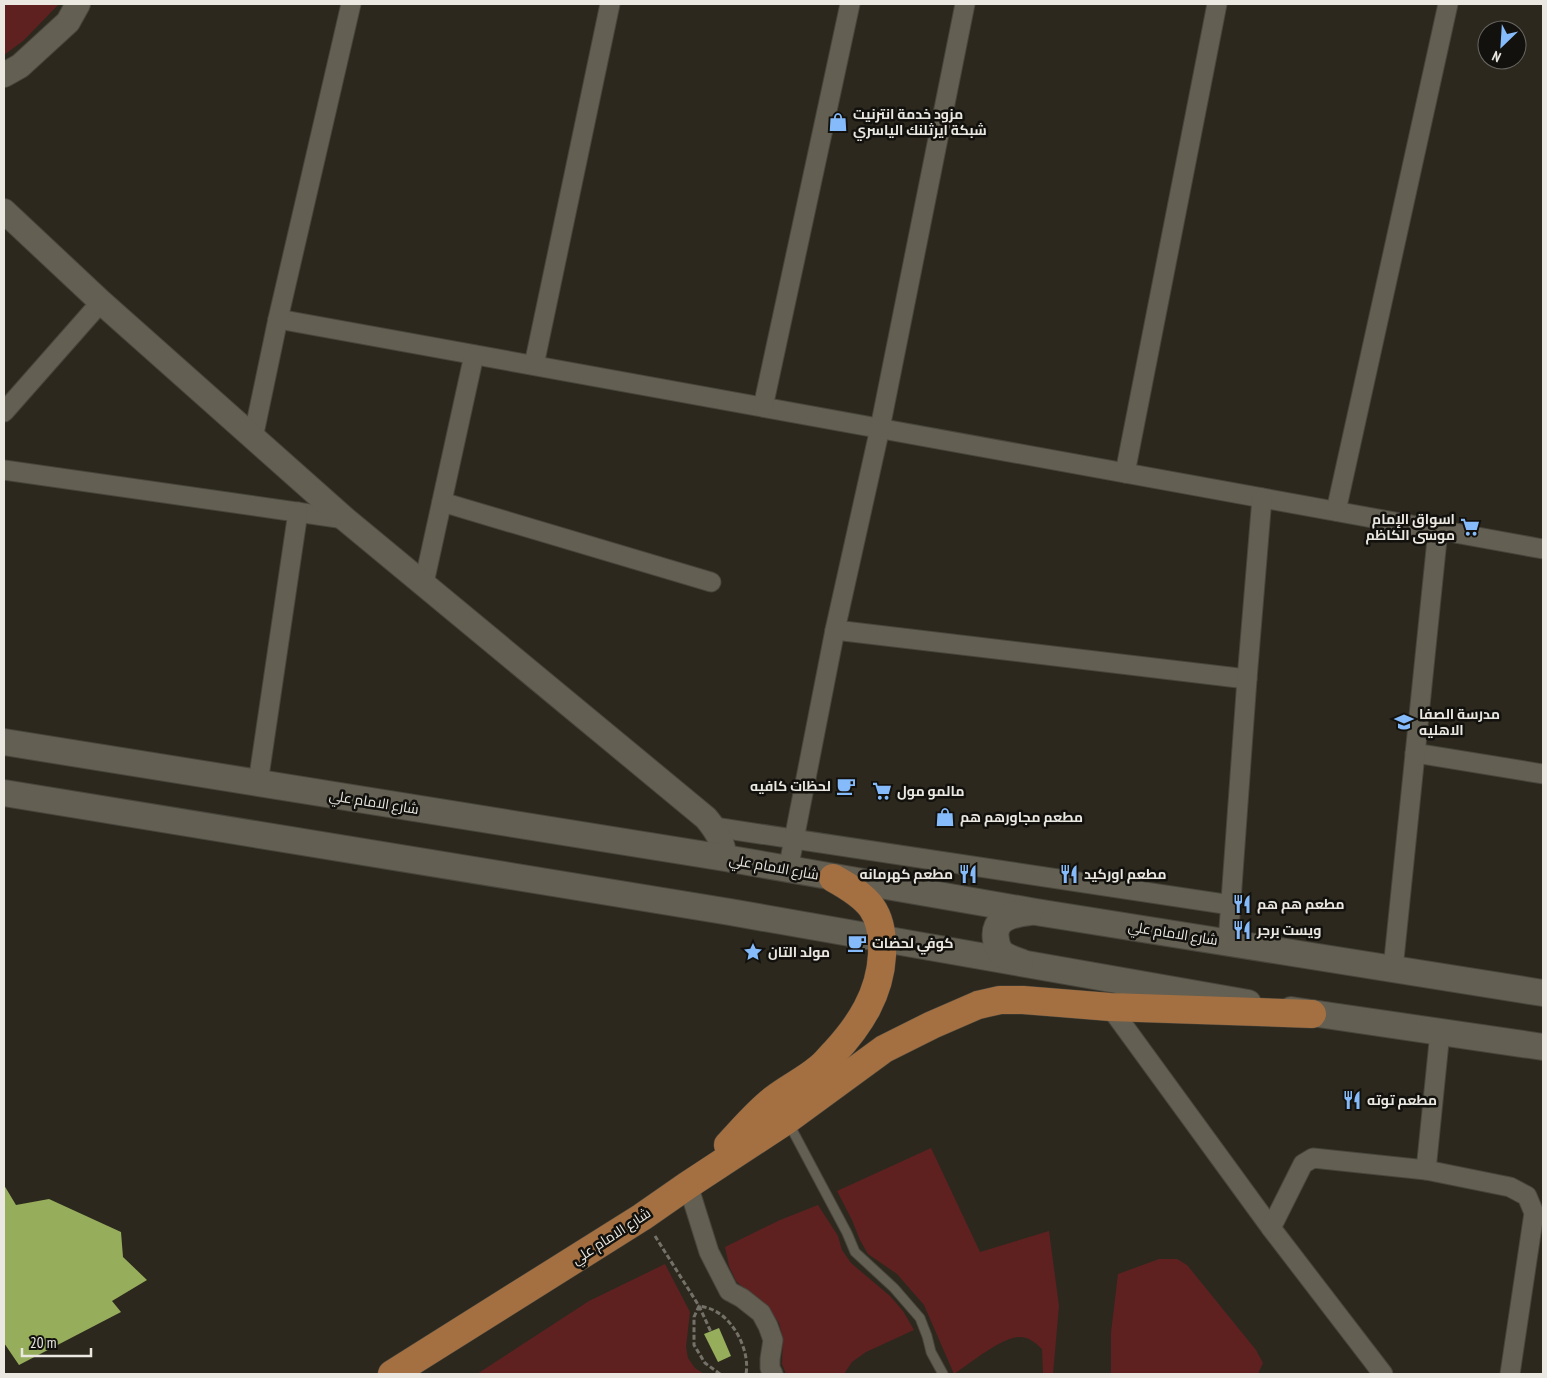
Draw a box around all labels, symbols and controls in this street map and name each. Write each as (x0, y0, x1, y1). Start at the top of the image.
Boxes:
north arrow (1477, 20, 1527, 70)
text: N (1489, 47, 1504, 67)
place label: مزود خدمة انترنيت شبكة ايرثلنك الياسري (853, 105, 987, 141)
shop icon: مزود خدمة انترنيت شبكة ايرثلنك الياسري (827, 111, 849, 133)
place label: اسواق الإمام موسى الكاظم (1365, 510, 1455, 545)
supermarket icon: اسواق الإمام موسى الكاظم (1459, 516, 1481, 538)
place label: مدرسة الصفا الاهليه (1419, 705, 1500, 739)
school or university icon: مدرسة الصفا الاهليه (1393, 711, 1415, 733)
cafe icon: لحظات كافيه (835, 775, 857, 797)
place label: لحظات كافيه (750, 777, 831, 795)
supermarket icon: مالمو مول (871, 780, 893, 802)
place label: مالمو مول (897, 782, 964, 800)
street label: شارع الامام علي (327, 786, 420, 821)
shop icon: مطعم مجاورهم هم (934, 806, 956, 828)
place label: مطعم مجاورهم هم (960, 808, 1083, 827)
street label: شارع الامام علي (727, 850, 820, 887)
restaurant icon: مطعم كهرمانه (957, 863, 979, 885)
restaurant icon: مطعم اوركيد (1058, 863, 1080, 885)
place label: مطعم كهرمانه (860, 865, 953, 884)
place label: مطعم اوركيد (1084, 865, 1166, 884)
restaurant icon: مطعم هم هم (1231, 893, 1253, 915)
place label: مطعم هم هم (1257, 895, 1345, 914)
street label: شارع الامام علي (1126, 917, 1219, 952)
restaurant icon: ويست برجر (1231, 919, 1253, 941)
place label: ويست برجر (1256, 921, 1321, 939)
cafe icon: كوفي لحضات (846, 932, 868, 954)
place label: كوفي لحضات (872, 934, 954, 955)
place icon: مولد التان (742, 941, 764, 963)
place label: مولد التان (768, 943, 830, 961)
restaurant icon: مطعم توته (1341, 1089, 1363, 1111)
place label: مطعم توته (1367, 1091, 1437, 1110)
street label: شارع الامام علي (568, 1204, 656, 1271)
scale bar (22, 1326, 91, 1358)
text: 20 m (30, 1333, 56, 1352)

